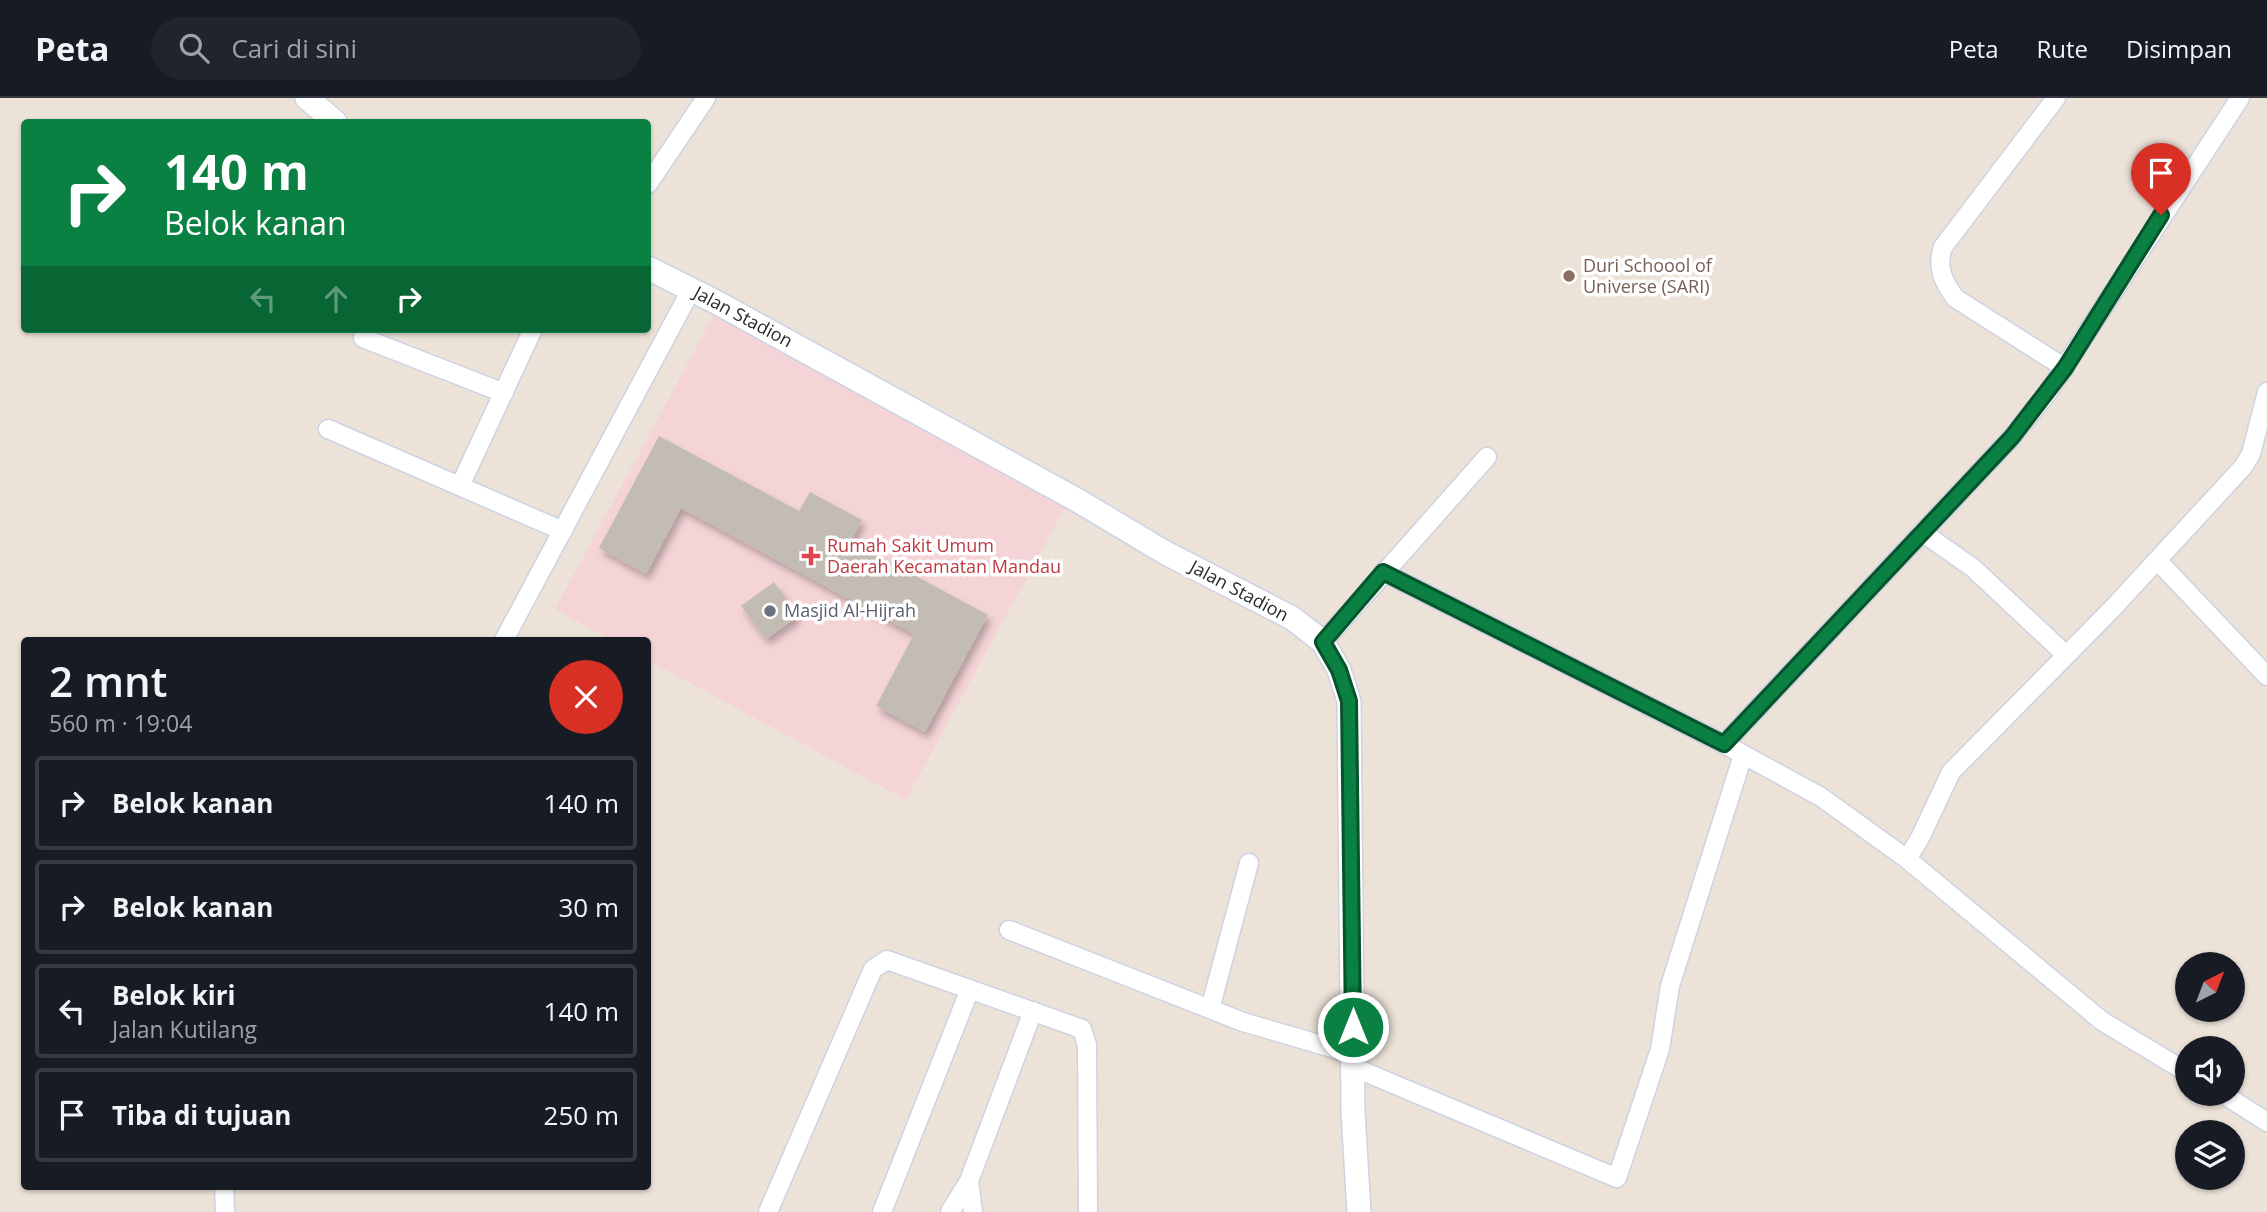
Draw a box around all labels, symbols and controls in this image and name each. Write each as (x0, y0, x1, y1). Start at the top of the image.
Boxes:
search box (151, 17, 641, 80)
text: Peta (35, 26, 109, 71)
icon: search (175, 29, 213, 67)
text: Cari di sini (231, 30, 357, 66)
text: Peta (1949, 32, 1999, 65)
text: Rute (2037, 32, 2088, 65)
text: Disimpan (2126, 32, 2232, 65)
text: 140 m (164, 138, 309, 204)
pin (2131, 143, 2191, 215)
icon: right (49, 147, 140, 238)
icon: arrive (2142, 154, 2180, 192)
text: Belok kanan (164, 201, 347, 244)
place label: Duri Schoool of Universe (SARI) (1583, 253, 1713, 298)
marker: Duri Schoool of Universe (SARI) (1561, 268, 1577, 284)
street label: Jalan Stadion (688, 279, 797, 352)
icon: left (244, 280, 282, 318)
icon: ahead (317, 280, 355, 318)
icon: right (390, 280, 428, 318)
place label: Rumah Sakit Umum Daerah Kecamatan Mandau (827, 533, 1061, 578)
marker: Rumah Sakit Umum Daerah Kecamatan Mandau (801, 546, 821, 566)
street label: Jalan Stadion (1184, 553, 1293, 626)
place label: Masjid Al-Hijrah (784, 598, 916, 622)
marker: Masjid Al-Hijrah (762, 603, 778, 619)
text: 2 mnt (49, 652, 167, 709)
button: close (549, 660, 623, 734)
text: 560 m · 19:04 (49, 707, 192, 739)
icon: right (53, 784, 91, 822)
text: Belok kanan (112, 785, 273, 821)
text: 140 m (544, 785, 619, 821)
icon: right (53, 888, 91, 926)
text: Belok kanan (112, 889, 273, 925)
text: 30 m (558, 889, 619, 925)
north arrow (2175, 952, 2245, 1022)
map controls (2175, 952, 2245, 1190)
text: Belok kiri (112, 977, 236, 1013)
position arrow (1316, 990, 1390, 1064)
icon: left (53, 992, 91, 1030)
text: 140 m (544, 993, 619, 1029)
text: Jalan Kutilang (112, 1013, 257, 1045)
button: sound (2175, 1036, 2245, 1106)
icon: arrive (53, 1096, 91, 1134)
text: Tiba di tujuan (112, 1097, 291, 1133)
text: 250 m (544, 1097, 619, 1133)
button: layers (2175, 1120, 2245, 1190)

